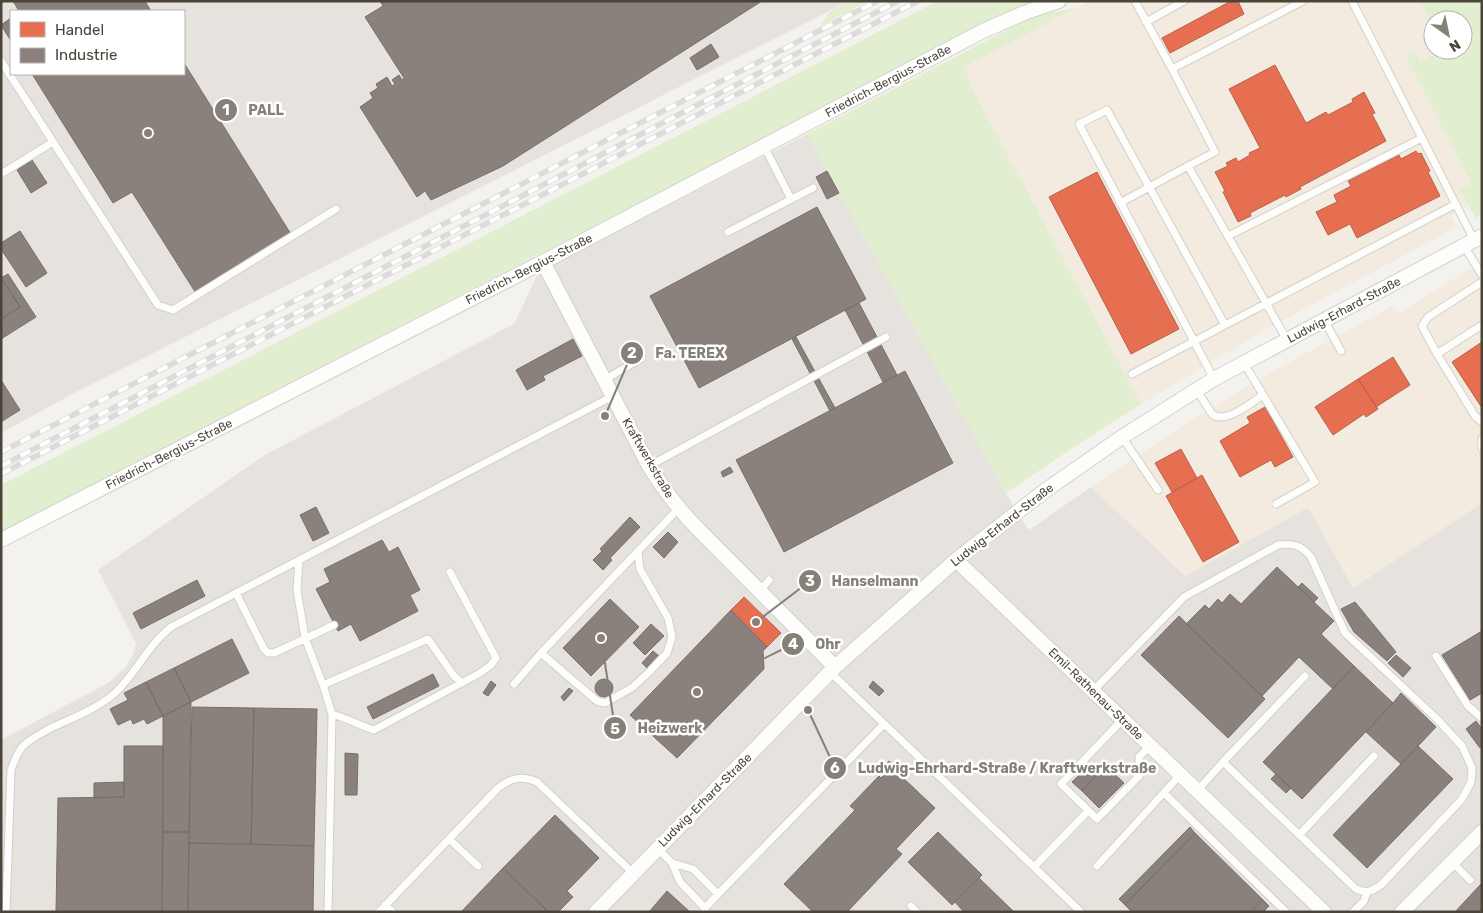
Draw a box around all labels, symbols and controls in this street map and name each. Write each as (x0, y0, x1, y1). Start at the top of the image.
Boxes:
legend (10, 10, 185, 75)
north arrow (1423, 10, 1473, 60)
text: Handel (55, 21, 104, 39)
text: N (1446, 36, 1464, 55)
street label: Friedrich-Bergius-Straße (823, 42, 954, 120)
text: Industrie (55, 46, 117, 64)
callout: PALL (213, 95, 294, 124)
text: 1 (222, 101, 230, 119)
text: PALL (248, 102, 284, 119)
street label: Friedrich-Bergius-Straße (463, 231, 595, 307)
street label: Ludwig-Erhard-Straße (1285, 274, 1403, 346)
callout: Fa. TEREX (620, 339, 734, 368)
text: 2 (627, 344, 637, 362)
text: Fa. TEREX (655, 345, 725, 362)
street label: Friedrich-Bergius-Straße (103, 416, 235, 492)
street label: Kraftwerkstraße (619, 416, 677, 501)
street label: Ludwig-Erhard-Straße (948, 480, 1056, 569)
callout: Hanselmann (797, 566, 929, 595)
text: 3 (805, 572, 815, 590)
text: Hanselmann (832, 573, 918, 590)
callout: Ohr (780, 630, 851, 659)
text: 4 (788, 635, 798, 653)
text: Ohr (815, 636, 841, 653)
street label: Emil-Rathenau-Straße (1046, 645, 1147, 743)
callout: Heizwerk (602, 714, 712, 743)
text: 5 (610, 720, 620, 738)
text: Heizwerk (638, 720, 703, 737)
street label: Ludwig-Erhard-Straße (655, 750, 755, 850)
callout: Ludwig-Ehrhard-Straße / Kraftwerkstraße (822, 753, 1166, 782)
text: 6 (830, 759, 840, 777)
text: Ludwig-Ehrhard-Straße / Kraftwerkstraße (858, 760, 1156, 777)

